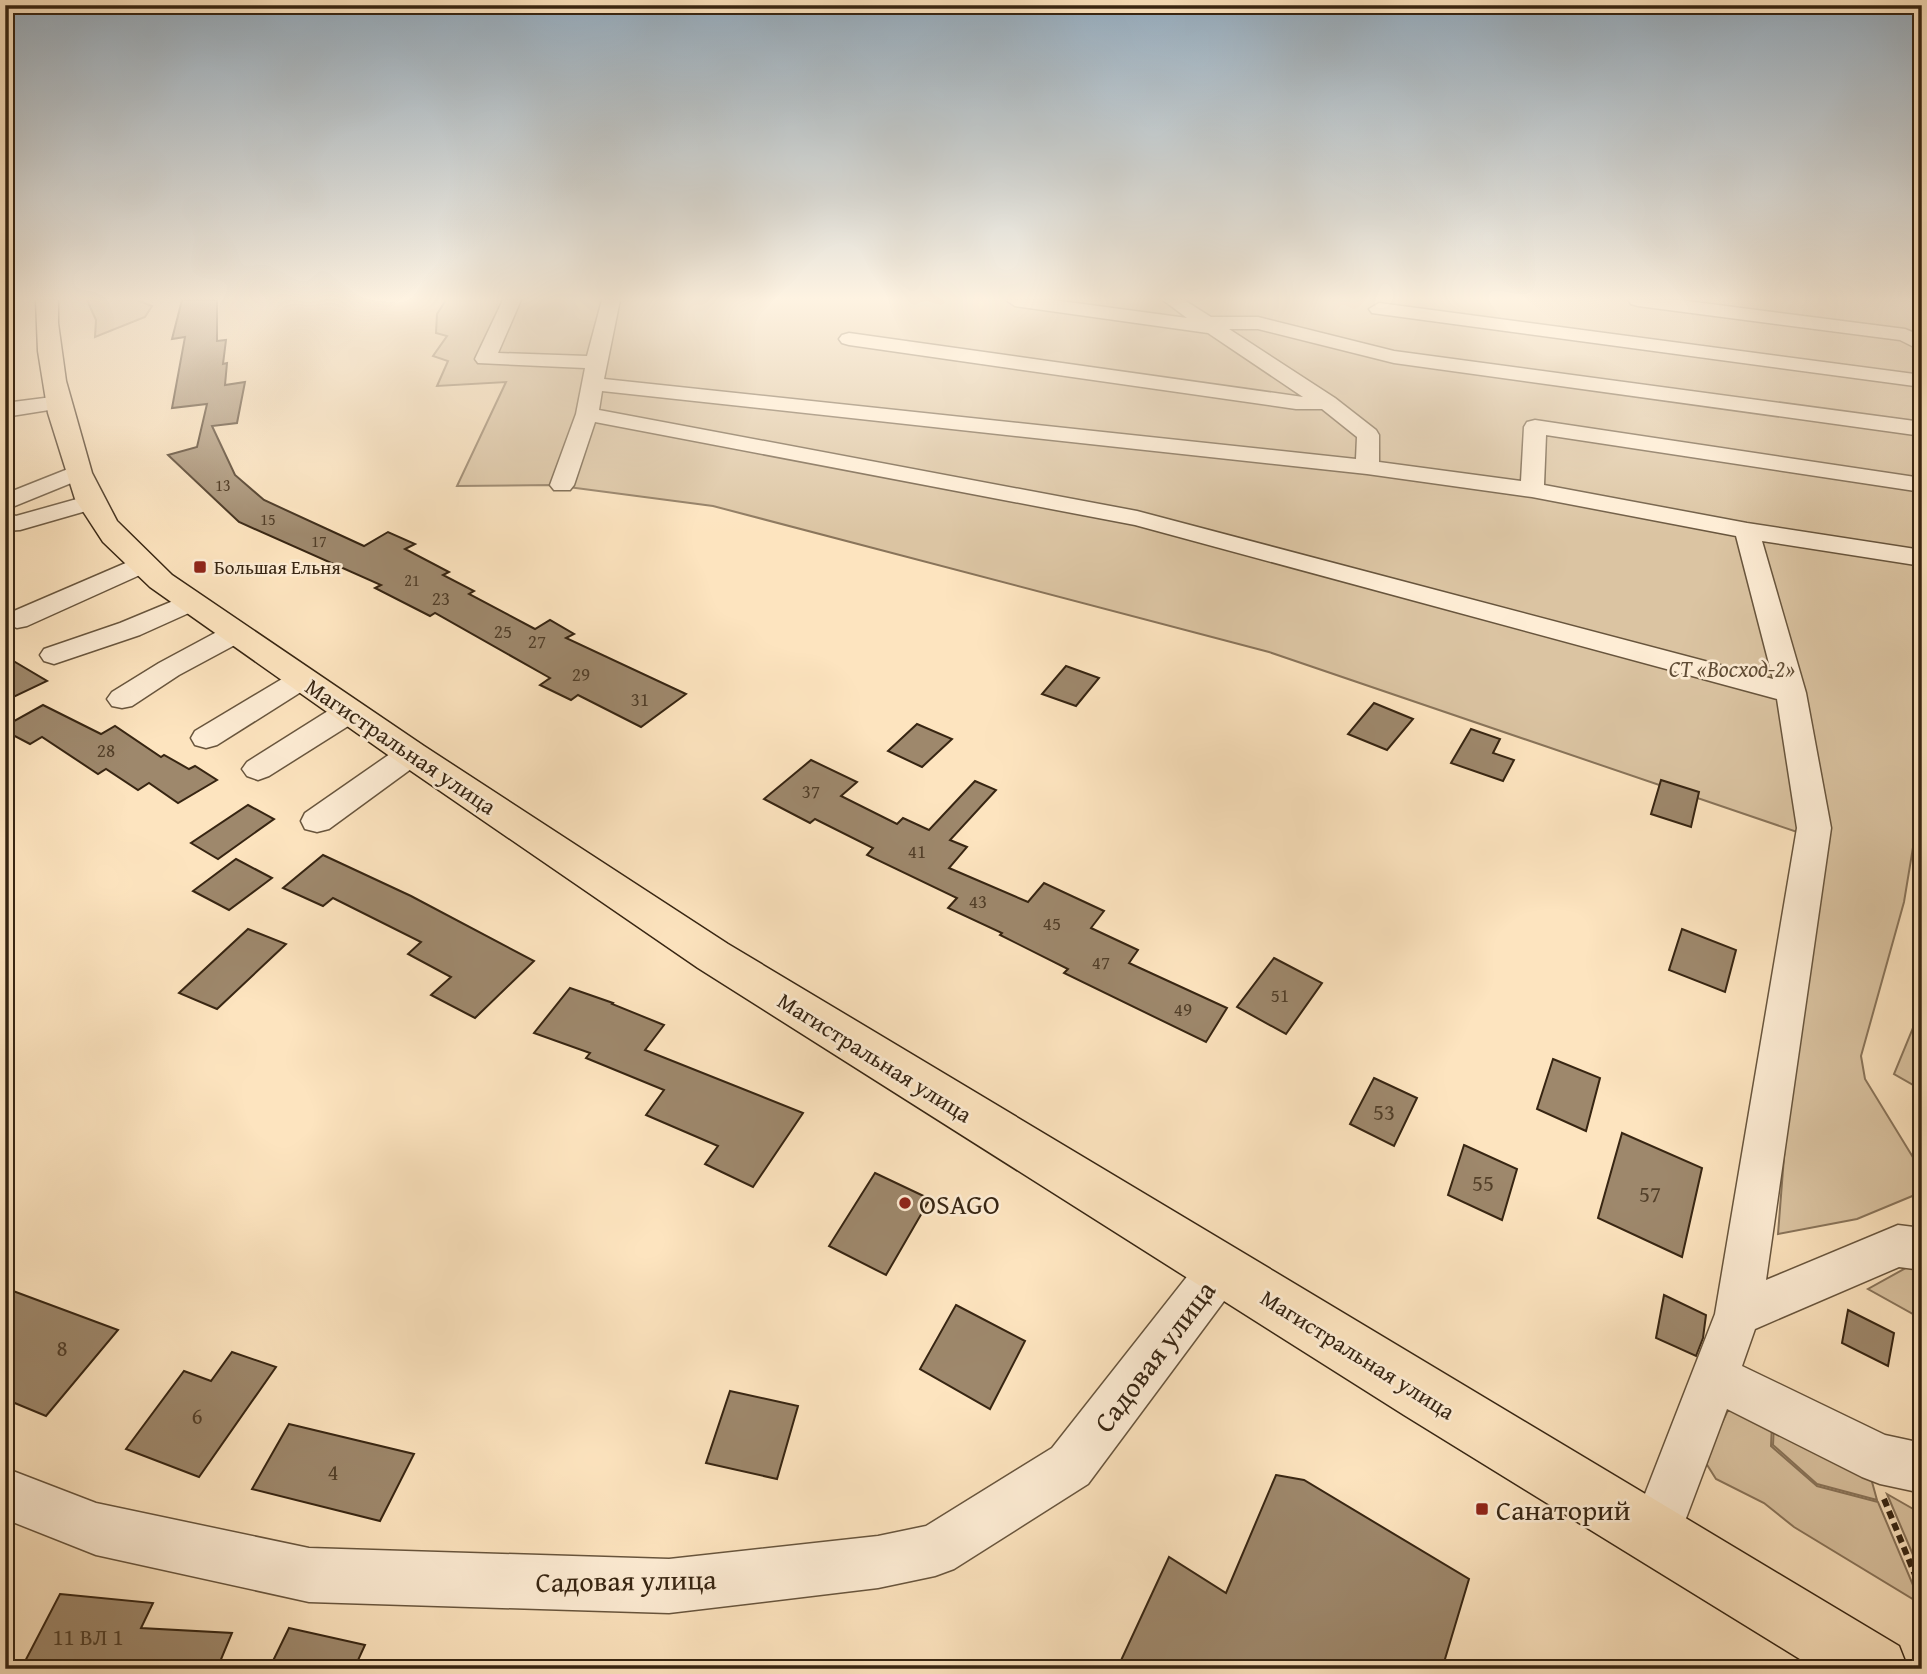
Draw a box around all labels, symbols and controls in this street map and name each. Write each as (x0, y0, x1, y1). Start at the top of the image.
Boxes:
house number: 13 (215, 473, 231, 497)
house number: 15 (260, 507, 276, 531)
house number: 17 (311, 529, 327, 553)
place label: Большая Ельня (214, 553, 341, 581)
marker: Большая Ельня (192, 559, 208, 575)
house number: 21 (404, 568, 420, 592)
house number: 23 (432, 584, 450, 612)
house number: 25 (494, 617, 512, 645)
house number: 27 (528, 627, 546, 655)
park label: СТ «Восход-2» (1669, 652, 1795, 685)
house number: 29 (572, 660, 590, 688)
street label: Магистральная улица (299, 670, 503, 822)
house number: 31 (631, 685, 649, 713)
house number: 28 (97, 736, 115, 764)
house number: 37 (802, 777, 820, 805)
house number: 41 (908, 837, 926, 865)
house number: 43 (969, 887, 987, 915)
house number: 45 (1043, 909, 1061, 937)
house number: 47 (1092, 948, 1110, 976)
house number: 51 (1271, 981, 1289, 1009)
street label: Магистральная улица (771, 984, 979, 1130)
house number: 49 (1174, 995, 1192, 1023)
house number: 53 (1373, 1095, 1395, 1128)
house number: 55 (1472, 1166, 1494, 1199)
house number: 57 (1639, 1177, 1661, 1210)
place label: OSAGO (919, 1183, 1000, 1224)
marker: OSAGO (897, 1195, 913, 1211)
street label: Садовая улица (1083, 1271, 1225, 1441)
street label: Магистральная улица (1254, 1281, 1462, 1427)
house number: 8 (56, 1331, 68, 1364)
house number: 6 (191, 1399, 203, 1432)
house number: 4 (327, 1455, 339, 1488)
place label: Санаторий (1496, 1489, 1630, 1530)
marker: Санаторий (1474, 1501, 1490, 1517)
street label: Садовая улица (535, 1558, 717, 1602)
house number: 11 ВЛ 1 (53, 1620, 124, 1653)

